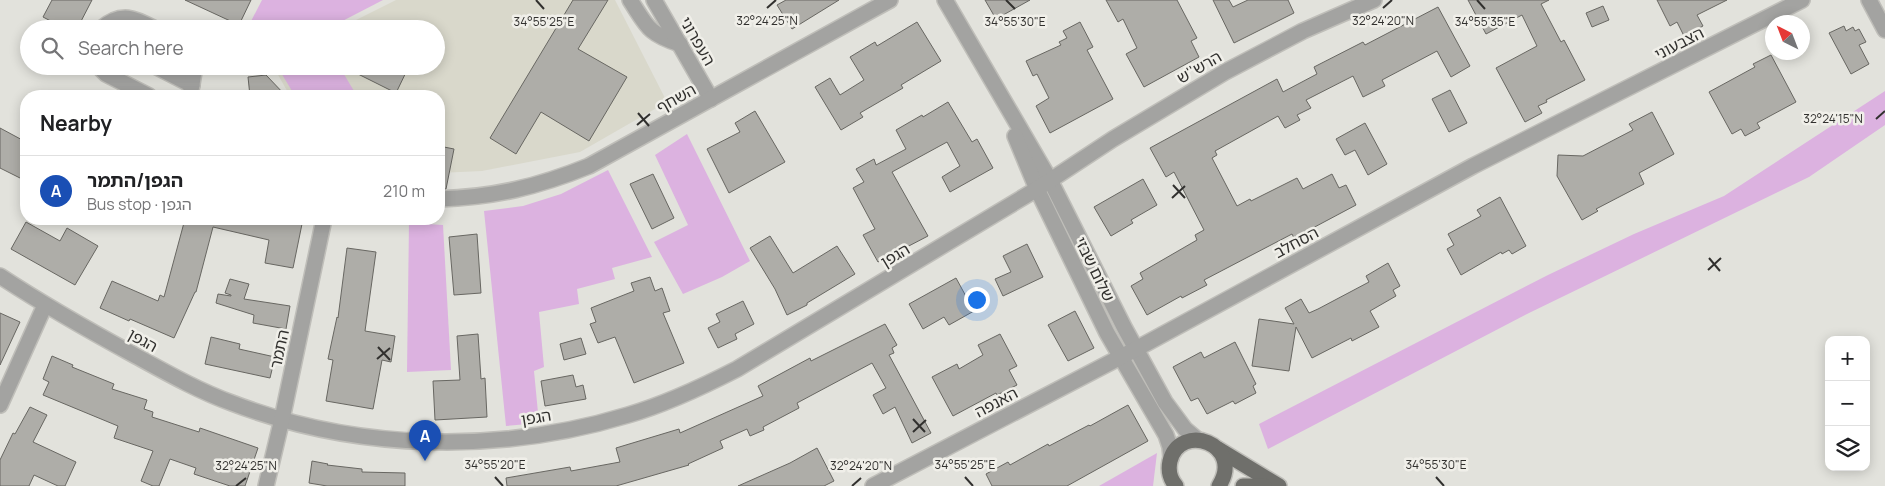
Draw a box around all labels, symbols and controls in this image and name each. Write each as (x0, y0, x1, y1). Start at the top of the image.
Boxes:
text: 32°24'25"N (736, 12, 798, 29)
text: 32°24'20"N (1352, 12, 1414, 29)
text: 34°55'25"E (514, 13, 575, 30)
street label: העפרוני (675, 13, 721, 69)
text: 34°55'30"E (984, 13, 1046, 30)
text: 34°55'35"E (1455, 13, 1515, 30)
north arrow (1765, 15, 1810, 60)
search box (20, 20, 445, 75)
street label: הצבעוני (1651, 21, 1707, 65)
icon: search (38, 34, 66, 62)
text: Search here (78, 35, 184, 61)
street label: הרש''ש (1172, 45, 1226, 89)
street label: השחף (652, 78, 700, 118)
text: Nearby (40, 109, 112, 137)
text: 32°24'15"N (1803, 110, 1863, 127)
text: הגפן/התמר (87, 167, 183, 193)
text: A (51, 180, 61, 202)
text: 210 m (383, 180, 425, 202)
text: Bus stop · הגפן (87, 193, 192, 215)
street label: הסחלב (1270, 221, 1322, 263)
street label: שלום שבזי (1070, 233, 1120, 305)
street label: הגפן (876, 238, 914, 272)
your location (964, 287, 990, 313)
street label: הגפן (124, 323, 162, 357)
street label: התמר (264, 327, 294, 371)
map controls (1825, 336, 1870, 471)
button: + (1825, 336, 1870, 381)
button: − (1825, 381, 1870, 426)
street label: האנפה (971, 382, 1021, 422)
street label: הגפן (519, 404, 553, 430)
pin: A (409, 420, 441, 461)
button: layers (1825, 426, 1870, 471)
text: 34°55'20"E (464, 456, 526, 473)
text: 34°55'25"E (935, 456, 996, 473)
text: 34°55'30"E (1405, 456, 1467, 473)
text: 32°24'25"N (215, 457, 277, 474)
text: 32°24'20"N (830, 457, 892, 474)

